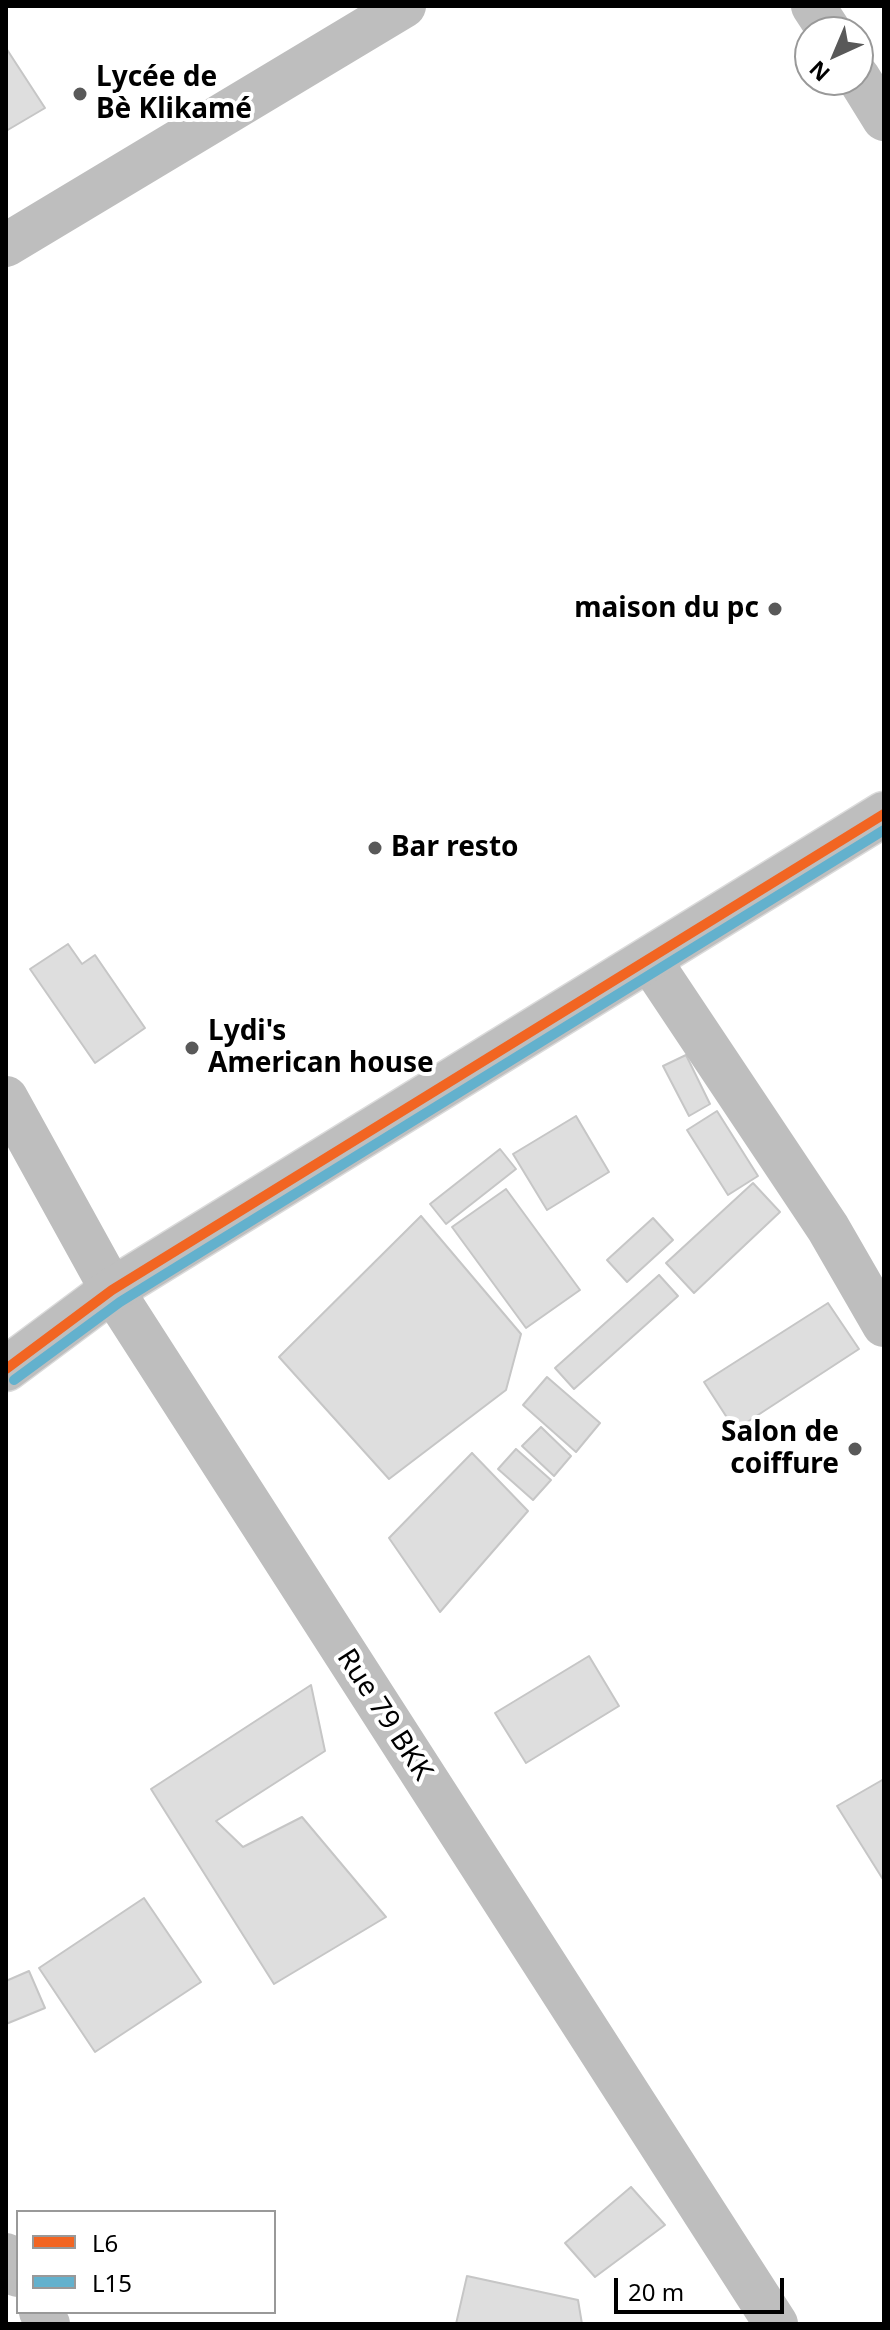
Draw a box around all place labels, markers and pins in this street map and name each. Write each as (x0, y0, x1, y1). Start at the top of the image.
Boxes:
place label: Lycée de Bè Klikamé (96, 61, 252, 127)
marker: Lycée de Bè Klikamé (71, 85, 89, 103)
place label: maison du pc (574, 592, 759, 626)
marker: maison du pc (766, 600, 784, 618)
place label: Bar resto (391, 831, 519, 865)
marker: Bar resto (366, 839, 384, 857)
place label: Lydi's American house (208, 1015, 434, 1081)
marker: Lydi's American house (183, 1039, 201, 1057)
place label: Salon de coiffure (721, 1416, 839, 1482)
marker: Salon de coiffure (846, 1440, 864, 1458)

